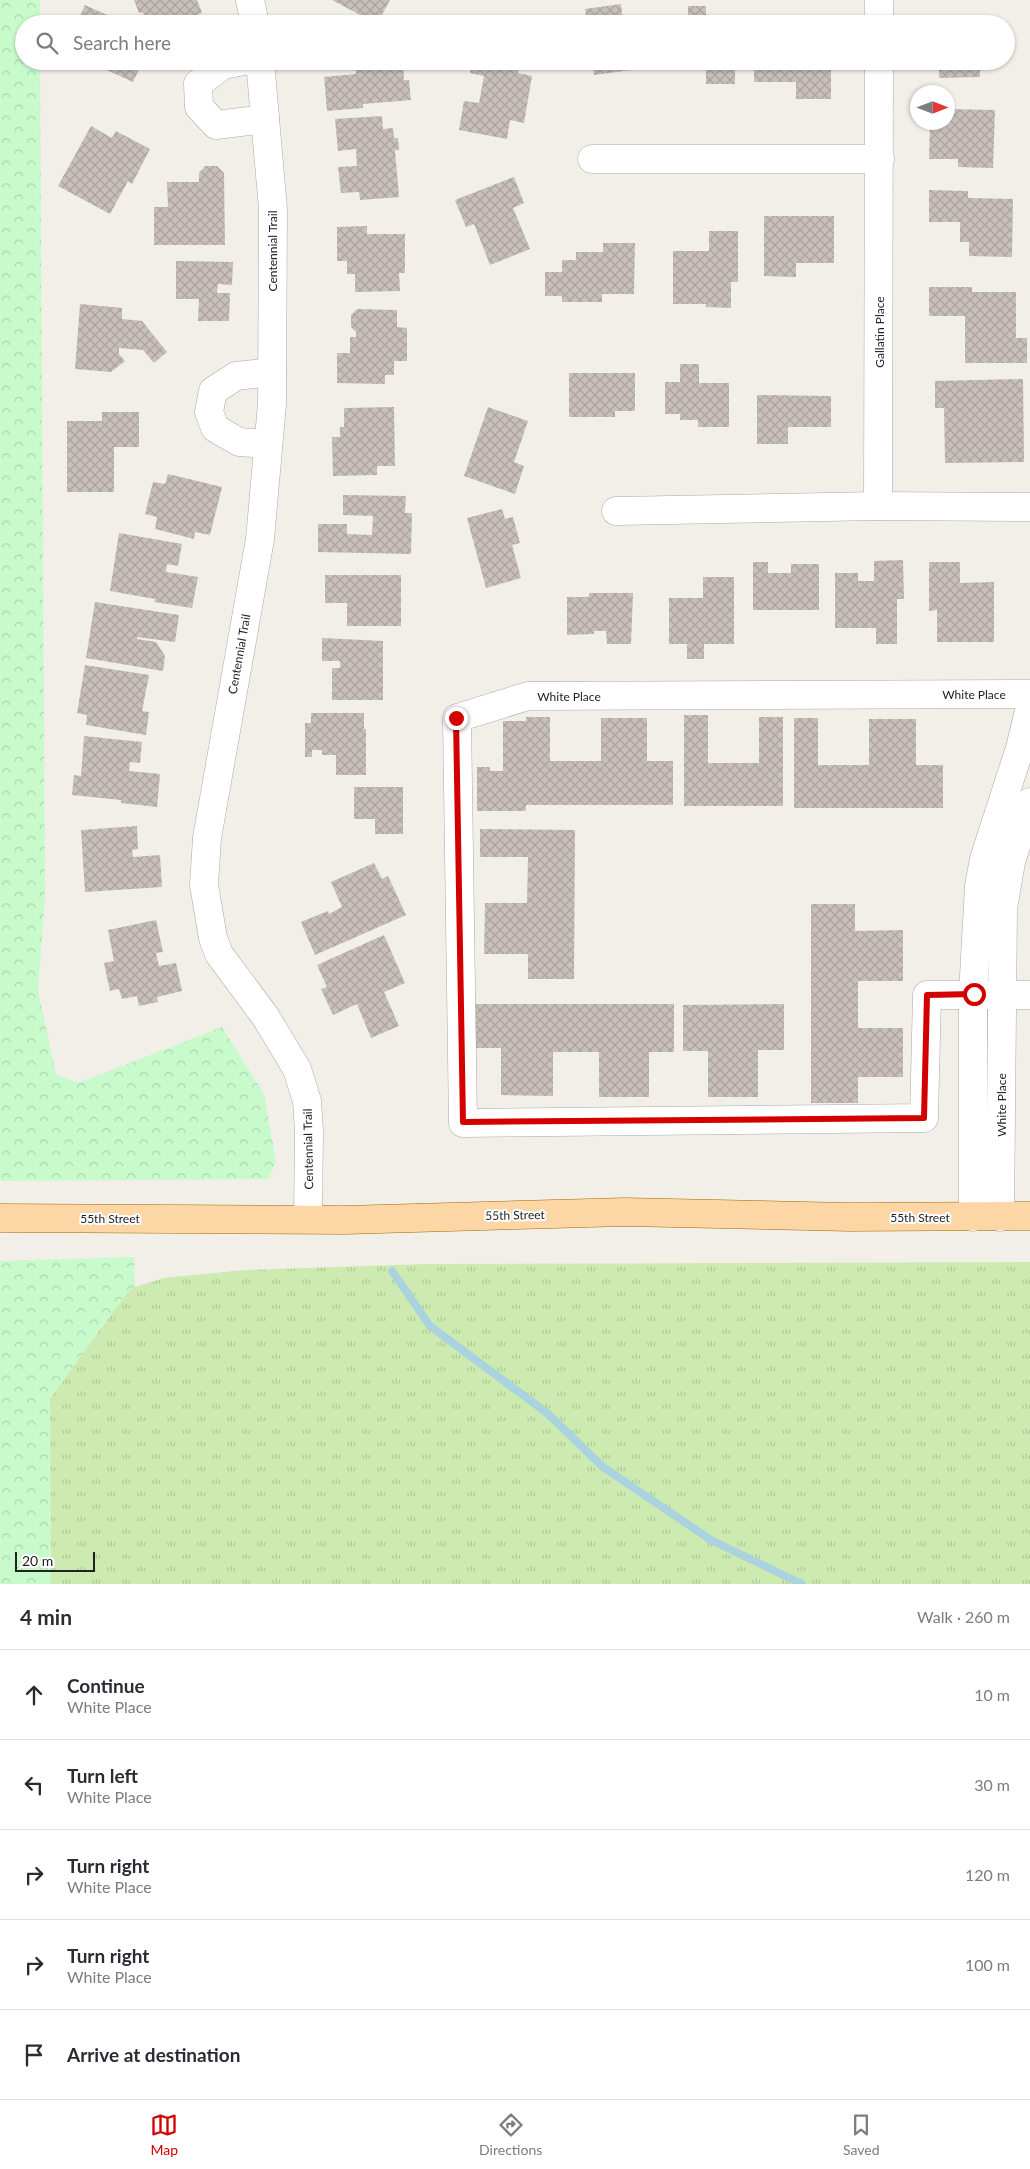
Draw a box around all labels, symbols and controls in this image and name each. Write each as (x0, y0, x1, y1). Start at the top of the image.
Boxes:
search box (15, 15, 1015, 70)
icon: search (33, 29, 61, 57)
text: Search here (73, 31, 171, 54)
north arrow (910, 85, 955, 130)
street label: Centennial Trail (265, 211, 280, 291)
street label: Gallatin Place (872, 296, 887, 368)
street label: Centennial Trail (225, 613, 253, 695)
street label: White Place (942, 687, 1006, 702)
street label: White Place (537, 689, 601, 704)
route end (445, 707, 468, 730)
route start (963, 983, 986, 1006)
street label: White Place (994, 1073, 1009, 1137)
street label: Centennial Trail (300, 1108, 316, 1190)
street label: 55th Street (485, 1207, 546, 1223)
street label: 55th Street (890, 1210, 950, 1225)
street label: 55th Street (80, 1211, 140, 1226)
scale bar (15, 1549, 95, 1572)
text: 20 m (22, 1552, 53, 1569)
text: 4 min (20, 1604, 72, 1629)
text: Walk · 260 m (917, 1607, 1010, 1626)
text: Continue (67, 1674, 145, 1697)
icon: ahead (20, 1681, 48, 1709)
text: 10 m (974, 1685, 1010, 1704)
text: White Place (67, 1697, 152, 1716)
text: Turn left (67, 1764, 138, 1787)
icon: left (20, 1771, 48, 1799)
text: 30 m (974, 1775, 1010, 1794)
text: White Place (67, 1787, 152, 1806)
text: Turn right (67, 1854, 149, 1877)
icon: right (20, 1861, 48, 1889)
text: 120 m (965, 1865, 1010, 1884)
text: White Place (67, 1877, 152, 1896)
text: Turn right (67, 1944, 149, 1967)
icon: right (20, 1951, 48, 1979)
text: 100 m (965, 1955, 1010, 1974)
text: White Place (67, 1967, 152, 1986)
icon: arrive (20, 2041, 48, 2069)
text: Arrive at destination (67, 2043, 240, 2066)
tab: Map (150, 2111, 178, 2158)
tab: Directions (479, 2111, 542, 2158)
tab: Saved (843, 2111, 880, 2158)

